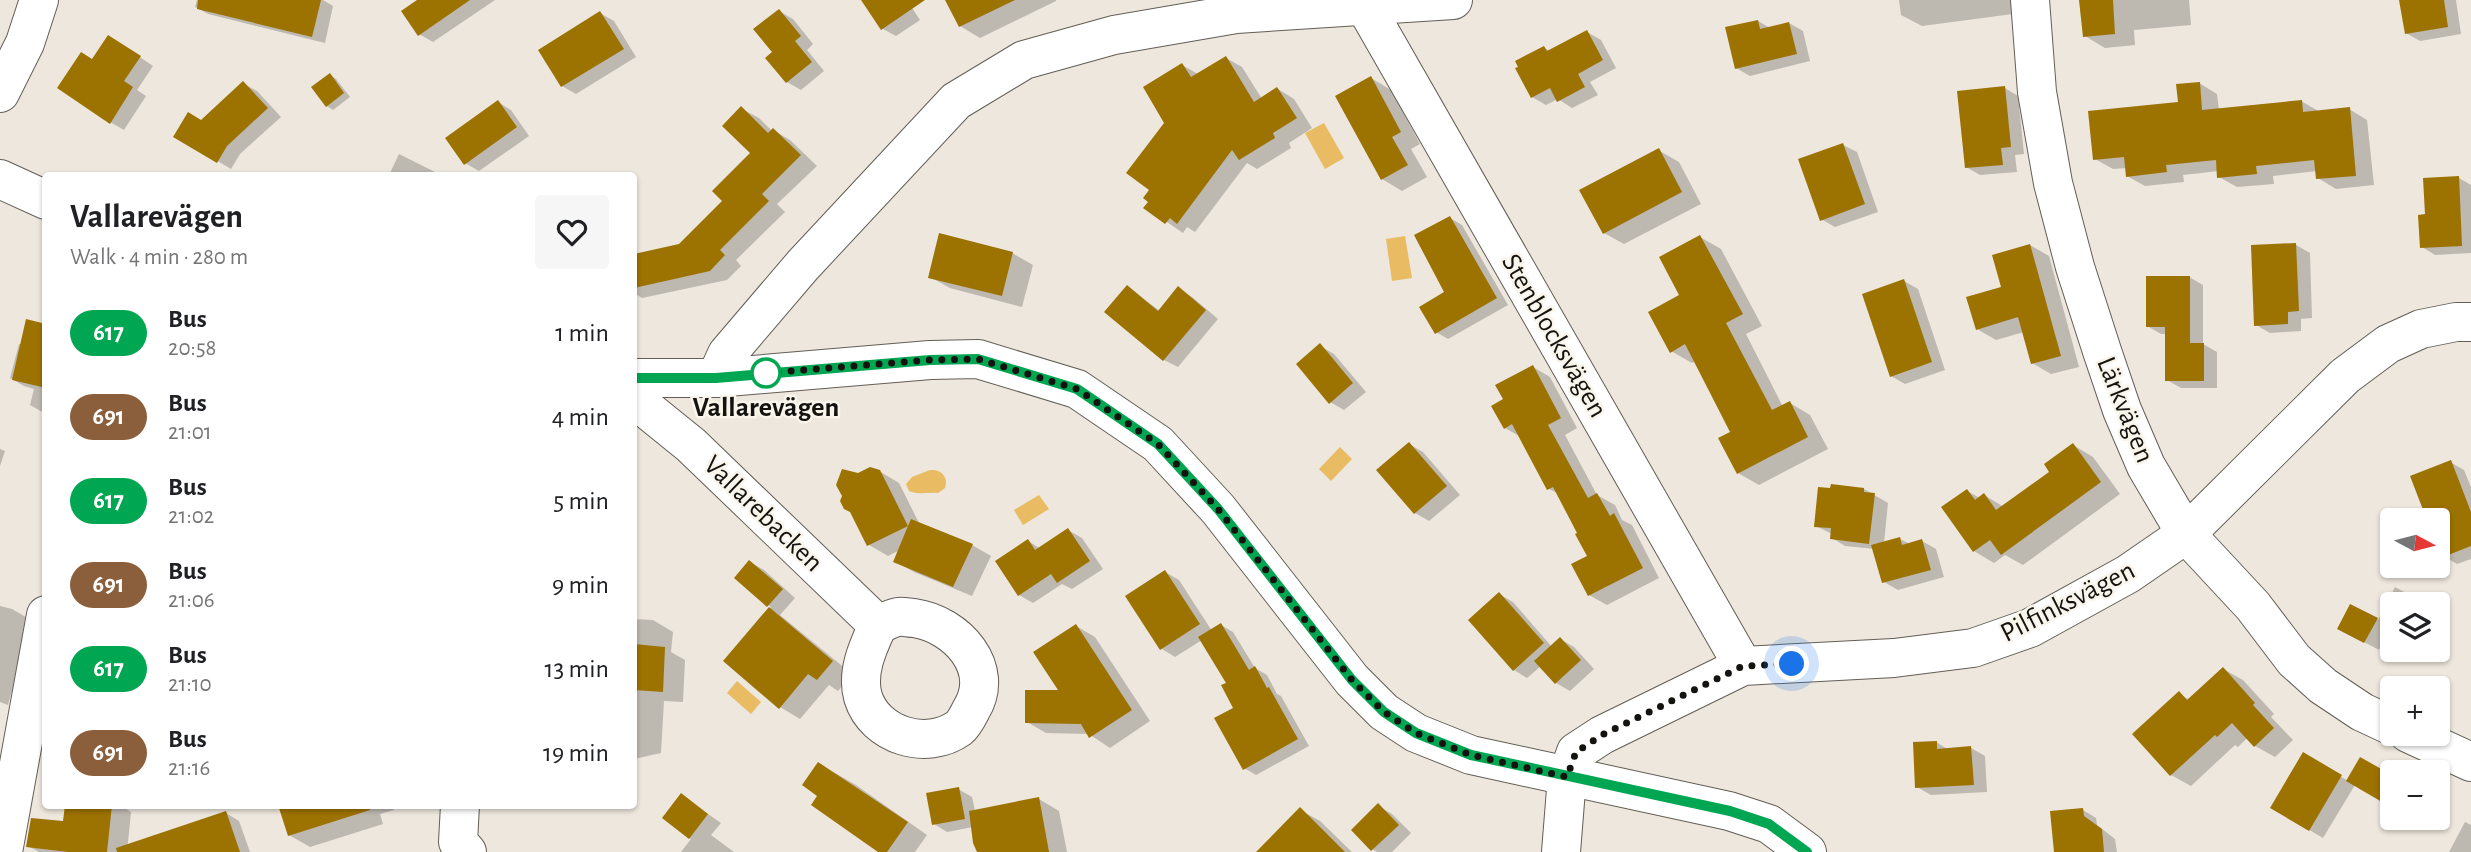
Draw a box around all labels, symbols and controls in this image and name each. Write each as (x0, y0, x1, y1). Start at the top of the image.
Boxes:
button: heart (535, 195, 609, 269)
text: Vallarevägen (70, 201, 243, 234)
text: Walk · 4 min · 280 m (70, 246, 248, 269)
street label: Stenblocksvägen (1496, 250, 1612, 422)
text: Bus (168, 306, 207, 332)
text: 1 min (555, 320, 609, 346)
text: 617 (93, 321, 124, 345)
text: 20:58 (168, 337, 216, 360)
street label: Lärkvägen (2091, 353, 2159, 467)
marker: Vallarevägen (751, 358, 781, 388)
text: Bus (168, 390, 207, 416)
place label: Vallarevägen (693, 394, 839, 422)
text: 4 min (552, 404, 609, 430)
text: 691 (93, 405, 124, 429)
text: 21:01 (168, 421, 212, 444)
street label: Vallarebacken (698, 451, 828, 577)
text: Bus (168, 474, 207, 500)
text: 5 min (553, 488, 609, 514)
text: 617 (93, 489, 124, 513)
text: 21:02 (168, 505, 214, 528)
north arrow (2380, 508, 2450, 578)
map controls (2380, 508, 2450, 830)
street label: Pilfinksvägen (1996, 556, 2140, 648)
text: Bus (168, 558, 207, 584)
text: 9 min (552, 572, 609, 598)
text: 691 (93, 573, 124, 597)
text: 21:06 (168, 589, 215, 612)
button: layers (2380, 592, 2450, 662)
text: Bus (168, 642, 207, 668)
your location (1774, 646, 1809, 681)
text: 13 min (545, 656, 609, 682)
text: 617 (93, 657, 124, 681)
text: 21:10 (168, 673, 212, 696)
button: + (2380, 676, 2450, 746)
text: Bus (168, 726, 207, 752)
text: 19 min (543, 740, 609, 766)
text: 691 (93, 741, 124, 765)
text: 21:16 (168, 757, 210, 780)
button: − (2380, 760, 2450, 830)

